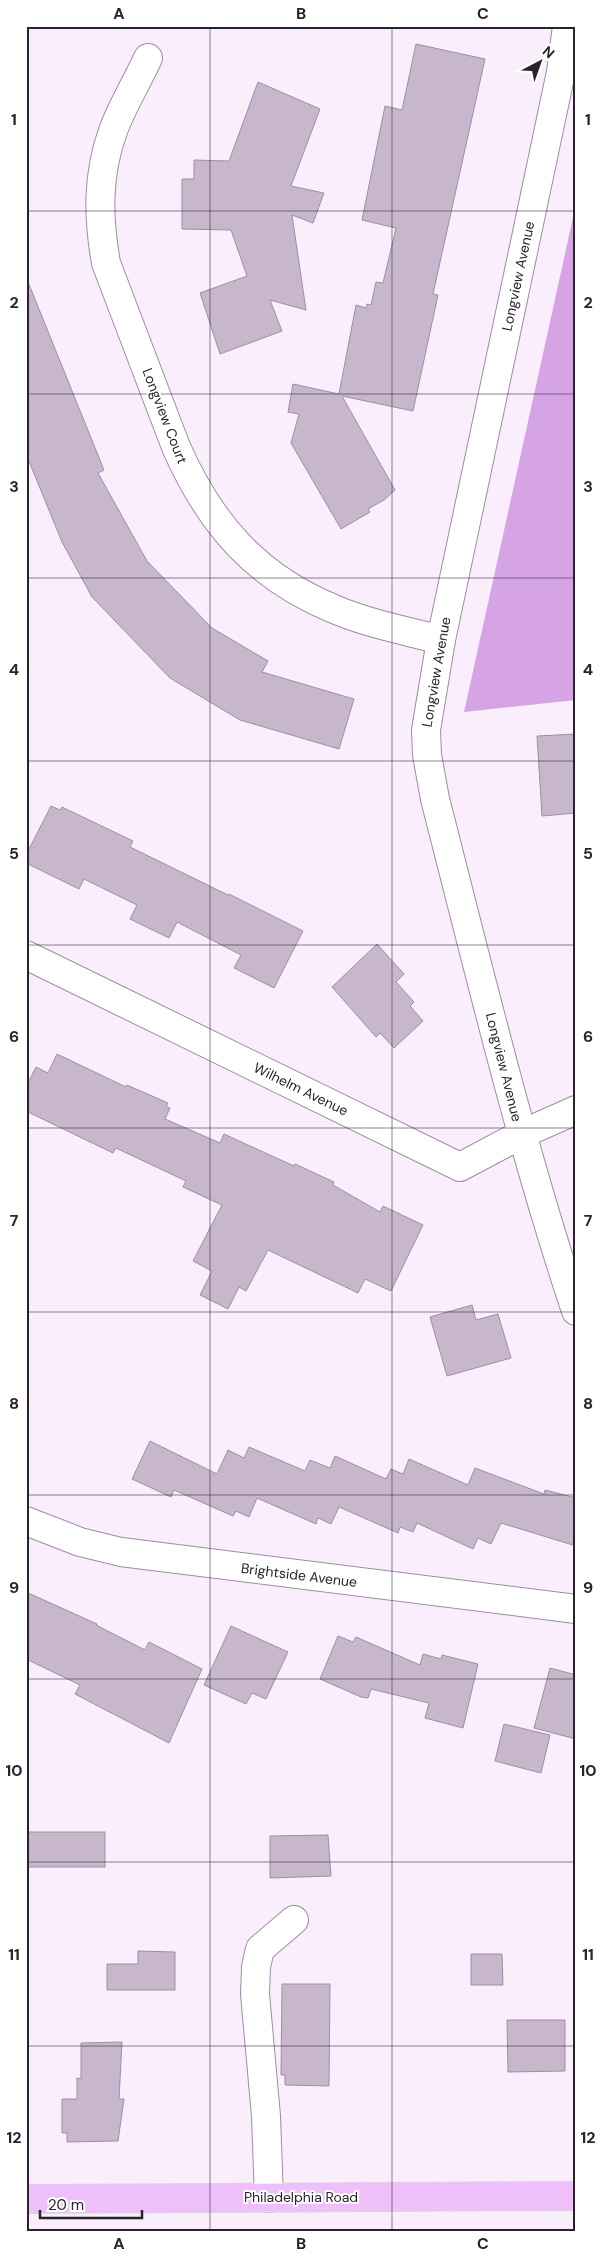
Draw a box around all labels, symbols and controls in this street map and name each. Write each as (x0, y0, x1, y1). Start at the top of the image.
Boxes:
text: A (113, 3, 125, 24)
text: B (296, 3, 306, 24)
text: C (477, 3, 489, 24)
north arrow (514, 38, 564, 88)
text: N (539, 42, 558, 62)
text: 1 (11, 109, 17, 130)
text: 1 (585, 109, 591, 130)
street label: Longview Avenue (498, 219, 538, 332)
text: 2 (9, 292, 19, 313)
text: 2 (583, 292, 593, 313)
street label: Longview Court (138, 366, 192, 466)
text: 3 (9, 476, 19, 497)
text: 3 (583, 476, 593, 497)
street label: Longview Avenue (417, 615, 455, 729)
text: 4 (9, 659, 19, 680)
text: 4 (583, 659, 593, 680)
text: 5 (9, 843, 19, 864)
text: 5 (583, 843, 593, 864)
street label: Longview Avenue (482, 1011, 526, 1123)
text: 6 (9, 1026, 19, 1047)
text: 6 (583, 1026, 593, 1047)
street label: Wilhelm Avenue (251, 1058, 351, 1120)
text: 7 (10, 1210, 19, 1231)
text: 7 (584, 1210, 593, 1231)
text: 8 (9, 1393, 19, 1414)
text: 8 (583, 1393, 593, 1414)
street label: Brightside Avenue (240, 1559, 358, 1591)
text: 9 (9, 1577, 19, 1598)
text: 9 (583, 1577, 593, 1598)
text: 10 (5, 1760, 23, 1781)
text: 10 (579, 1760, 597, 1781)
text: 11 (8, 1944, 20, 1965)
text: 11 (582, 1944, 594, 1965)
text: 12 (6, 2127, 22, 2148)
text: 12 (580, 2127, 596, 2148)
scale bar (40, 2187, 142, 2219)
street label: Philadelphia Road (244, 2188, 358, 2206)
text: 20 m (48, 2195, 84, 2215)
text: A (113, 2233, 125, 2254)
text: B (296, 2233, 306, 2254)
text: C (477, 2233, 489, 2254)

